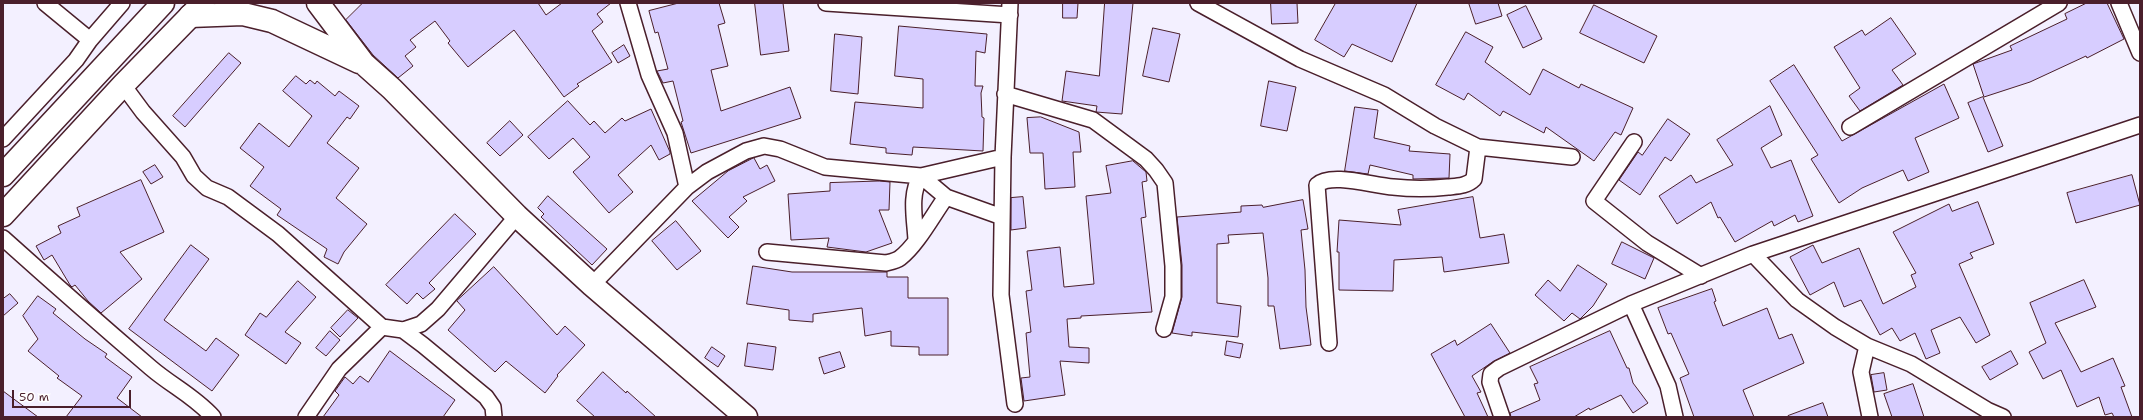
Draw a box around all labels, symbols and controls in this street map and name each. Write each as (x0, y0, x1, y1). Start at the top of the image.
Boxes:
scale bar (14, 382, 133, 408)
text: 50 m (19, 389, 49, 405)

